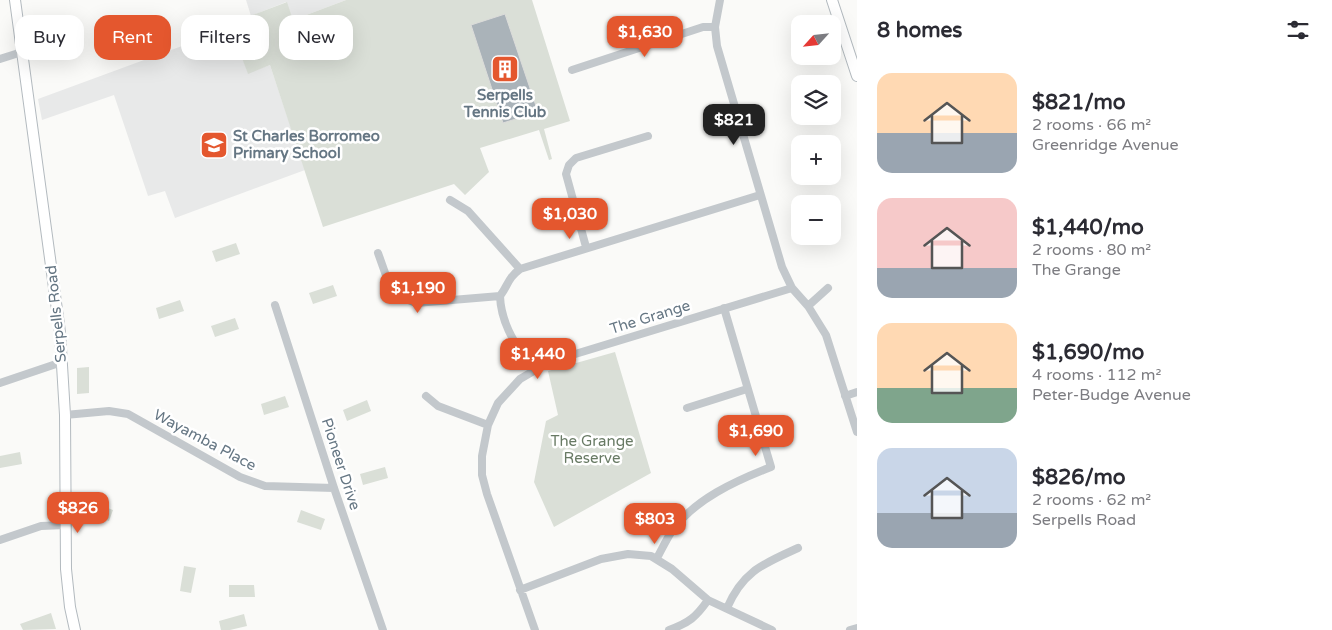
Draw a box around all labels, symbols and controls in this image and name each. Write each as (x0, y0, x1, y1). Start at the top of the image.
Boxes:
chip: Buy (15, 15, 84, 60)
chip: Rent (94, 15, 171, 60)
chip: Filters (181, 15, 269, 60)
chip: New (279, 15, 353, 60)
pin: $1,630 (604, 15, 686, 58)
north arrow (791, 15, 841, 65)
map controls (791, 15, 841, 245)
icon: filters (1284, 16, 1312, 44)
text: 8 homes (877, 18, 962, 43)
text: $1,630 (618, 22, 672, 42)
building icon: Serpells Tennis Club (490, 54, 520, 84)
button: layers (791, 75, 841, 125)
place label: Serpells Tennis Club (463, 86, 547, 121)
text: $821/mo (1032, 90, 1126, 115)
icon: home (917, 93, 977, 153)
pin: $821 (704, 104, 764, 146)
text: $821 (714, 110, 754, 130)
text: 2 rooms · 66 m² (1032, 115, 1151, 135)
place label: St Charles Borromeo Primary School (233, 127, 380, 163)
school or university icon: St Charles Borromeo Primary School (199, 130, 229, 160)
button: + (791, 135, 841, 185)
text: Greenridge Avenue (1032, 135, 1179, 155)
button: − (791, 195, 841, 245)
pin: $1,030 (529, 198, 611, 240)
text: $1,030 (543, 204, 597, 224)
text: $1,440/mo (1032, 215, 1144, 240)
icon: home (917, 218, 977, 278)
text: 2 rooms · 80 m² (1032, 240, 1151, 260)
text: The Grange (1032, 260, 1121, 280)
street label: Serpells Road (42, 264, 70, 364)
pin: $1,190 (377, 272, 459, 314)
text: $1,190 (391, 278, 445, 298)
street label: The Grange (608, 296, 692, 338)
pin: $1,440 (497, 338, 579, 380)
text: $1,690/mo (1032, 340, 1144, 365)
icon: home (917, 343, 977, 403)
text: $1,440 (511, 344, 565, 364)
text: 4 rooms · 112 m² (1032, 365, 1161, 385)
text: Peter-Budge Avenue (1032, 385, 1191, 405)
street label: Wayamba Place (151, 405, 259, 475)
pin: $1,690 (715, 414, 797, 457)
street label: Pioneer Drive (318, 416, 364, 512)
text: $1,690 (729, 421, 783, 441)
park label: The Grange Reserve (550, 432, 634, 467)
text: $826/mo (1032, 465, 1126, 490)
icon: home (917, 468, 977, 528)
text: 2 rooms · 62 m² (1032, 490, 1151, 510)
pin: $826 (48, 492, 108, 534)
text: $826 (58, 498, 98, 518)
pin: $803 (625, 502, 685, 545)
text: $803 (635, 509, 675, 529)
text: Serpells Road (1032, 510, 1136, 530)

